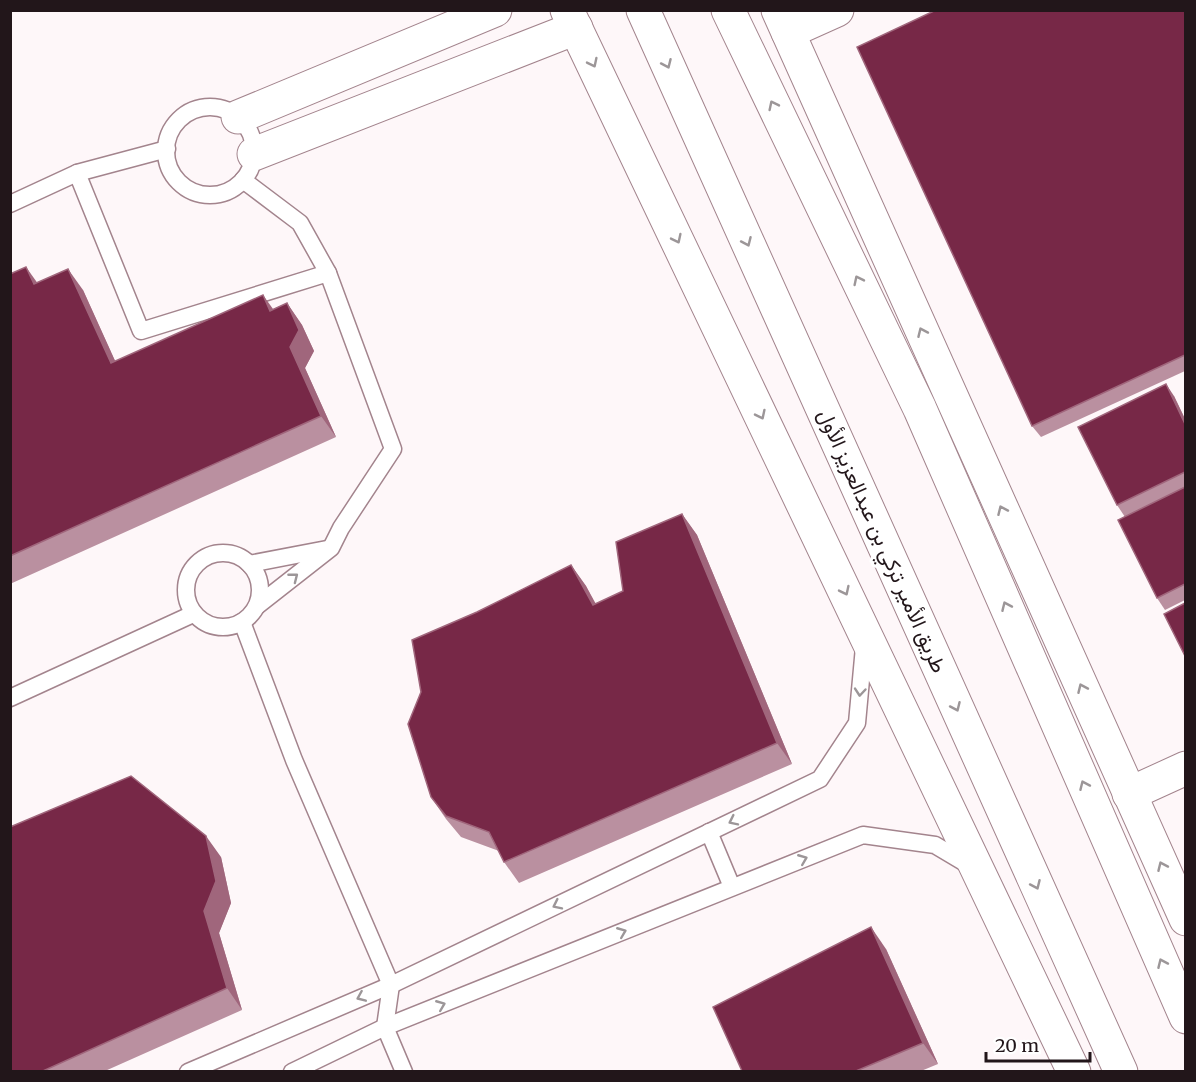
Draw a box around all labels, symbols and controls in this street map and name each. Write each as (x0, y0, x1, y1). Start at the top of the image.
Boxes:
one-way arrow (585, 57, 597, 68)
one-way arrow (660, 57, 672, 68)
one-way arrow (769, 100, 781, 111)
one-way arrow (669, 233, 681, 244)
one-way arrow (740, 235, 752, 246)
one-way arrow (853, 276, 865, 287)
one-way arrow (917, 328, 929, 339)
street label: طريق الأمير تركي بن عبدالعزيز الأول (808, 405, 953, 679)
one-way arrow (753, 409, 765, 420)
one-way arrow (997, 506, 1009, 517)
one-way arrow (287, 574, 298, 585)
one-way arrow (837, 585, 849, 596)
one-way arrow (1001, 601, 1013, 612)
one-way arrow (1077, 683, 1089, 694)
one-way arrow (854, 687, 867, 697)
one-way arrow (949, 700, 961, 711)
one-way arrow (1079, 780, 1091, 791)
one-way arrow (728, 813, 739, 825)
one-way arrow (796, 854, 807, 866)
one-way arrow (1157, 861, 1169, 872)
one-way arrow (1029, 878, 1041, 889)
one-way arrow (552, 898, 563, 910)
one-way arrow (616, 927, 627, 939)
one-way arrow (1157, 959, 1169, 970)
one-way arrow (357, 990, 368, 1002)
one-way arrow (435, 1000, 446, 1012)
scale bar (986, 1025, 1090, 1063)
text: 20 m (995, 1034, 1039, 1057)

